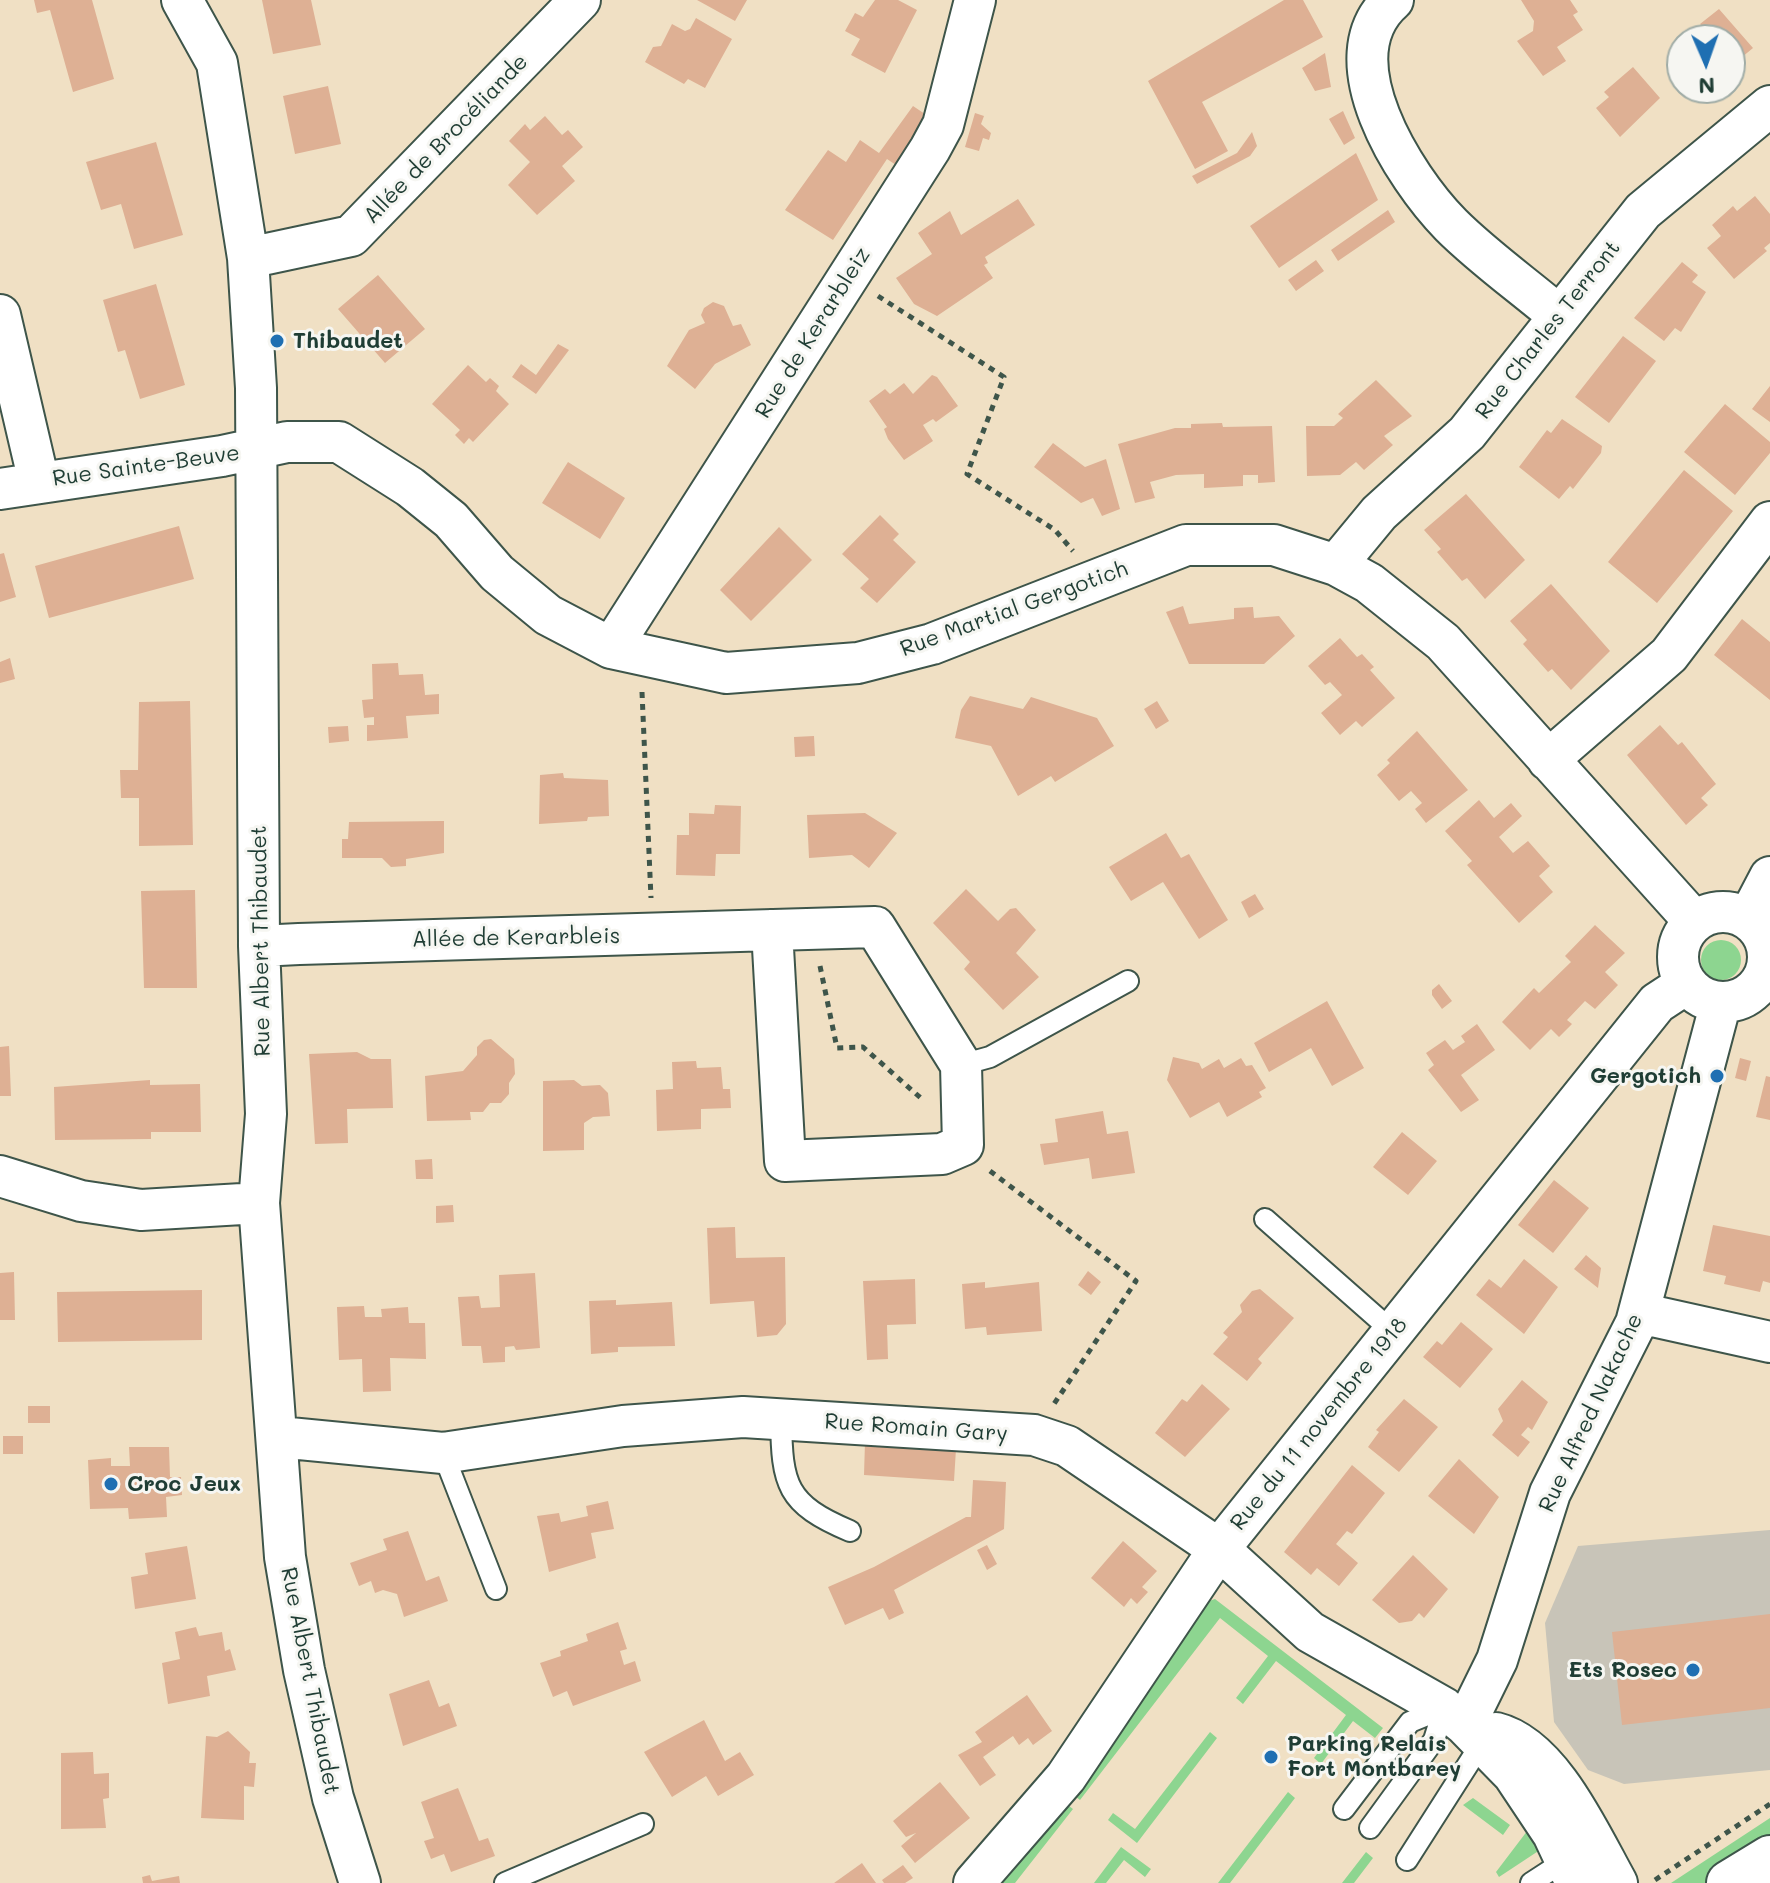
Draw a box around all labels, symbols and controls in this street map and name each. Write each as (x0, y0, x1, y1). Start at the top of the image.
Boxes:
north arrow (1666, 24, 1746, 104)
street label: Allée de Brocéliande (358, 49, 534, 229)
text: N (1698, 72, 1716, 101)
street label: Rue Charles Terront (1470, 235, 1626, 425)
street label: Rue de Kerarbleiz (750, 243, 876, 423)
place label: Thibaudet (293, 328, 403, 354)
marker: Thibaudet (268, 332, 286, 350)
street label: Rue Sainte-Beuve (51, 440, 241, 492)
street label: Rue Martial Gergotich (897, 556, 1131, 662)
street label: Rue Albert Thibaudet (246, 825, 276, 1057)
street label: Allée de Kerarbleis (412, 923, 620, 953)
place label: Gergotich (1590, 1063, 1701, 1089)
marker: Gergotich (1708, 1067, 1726, 1085)
street label: Rue Alfred Nakache (1533, 1310, 1649, 1516)
street label: Rue du 11 novembre 1918 (1225, 1312, 1413, 1536)
street label: Rue Romain Gary (823, 1408, 1009, 1448)
place label: Croc Jeux (127, 1471, 241, 1497)
marker: Croc Jeux (102, 1475, 120, 1493)
street label: Rue Albert Thibaudet (275, 1565, 345, 1797)
place label: Ets Rosec (1568, 1657, 1677, 1683)
marker: Ets Rosec (1684, 1661, 1702, 1679)
place label: Parking Relais Fort Montbarey (1287, 1731, 1461, 1782)
marker: Parking Relais Fort Montbarey (1262, 1748, 1280, 1766)

